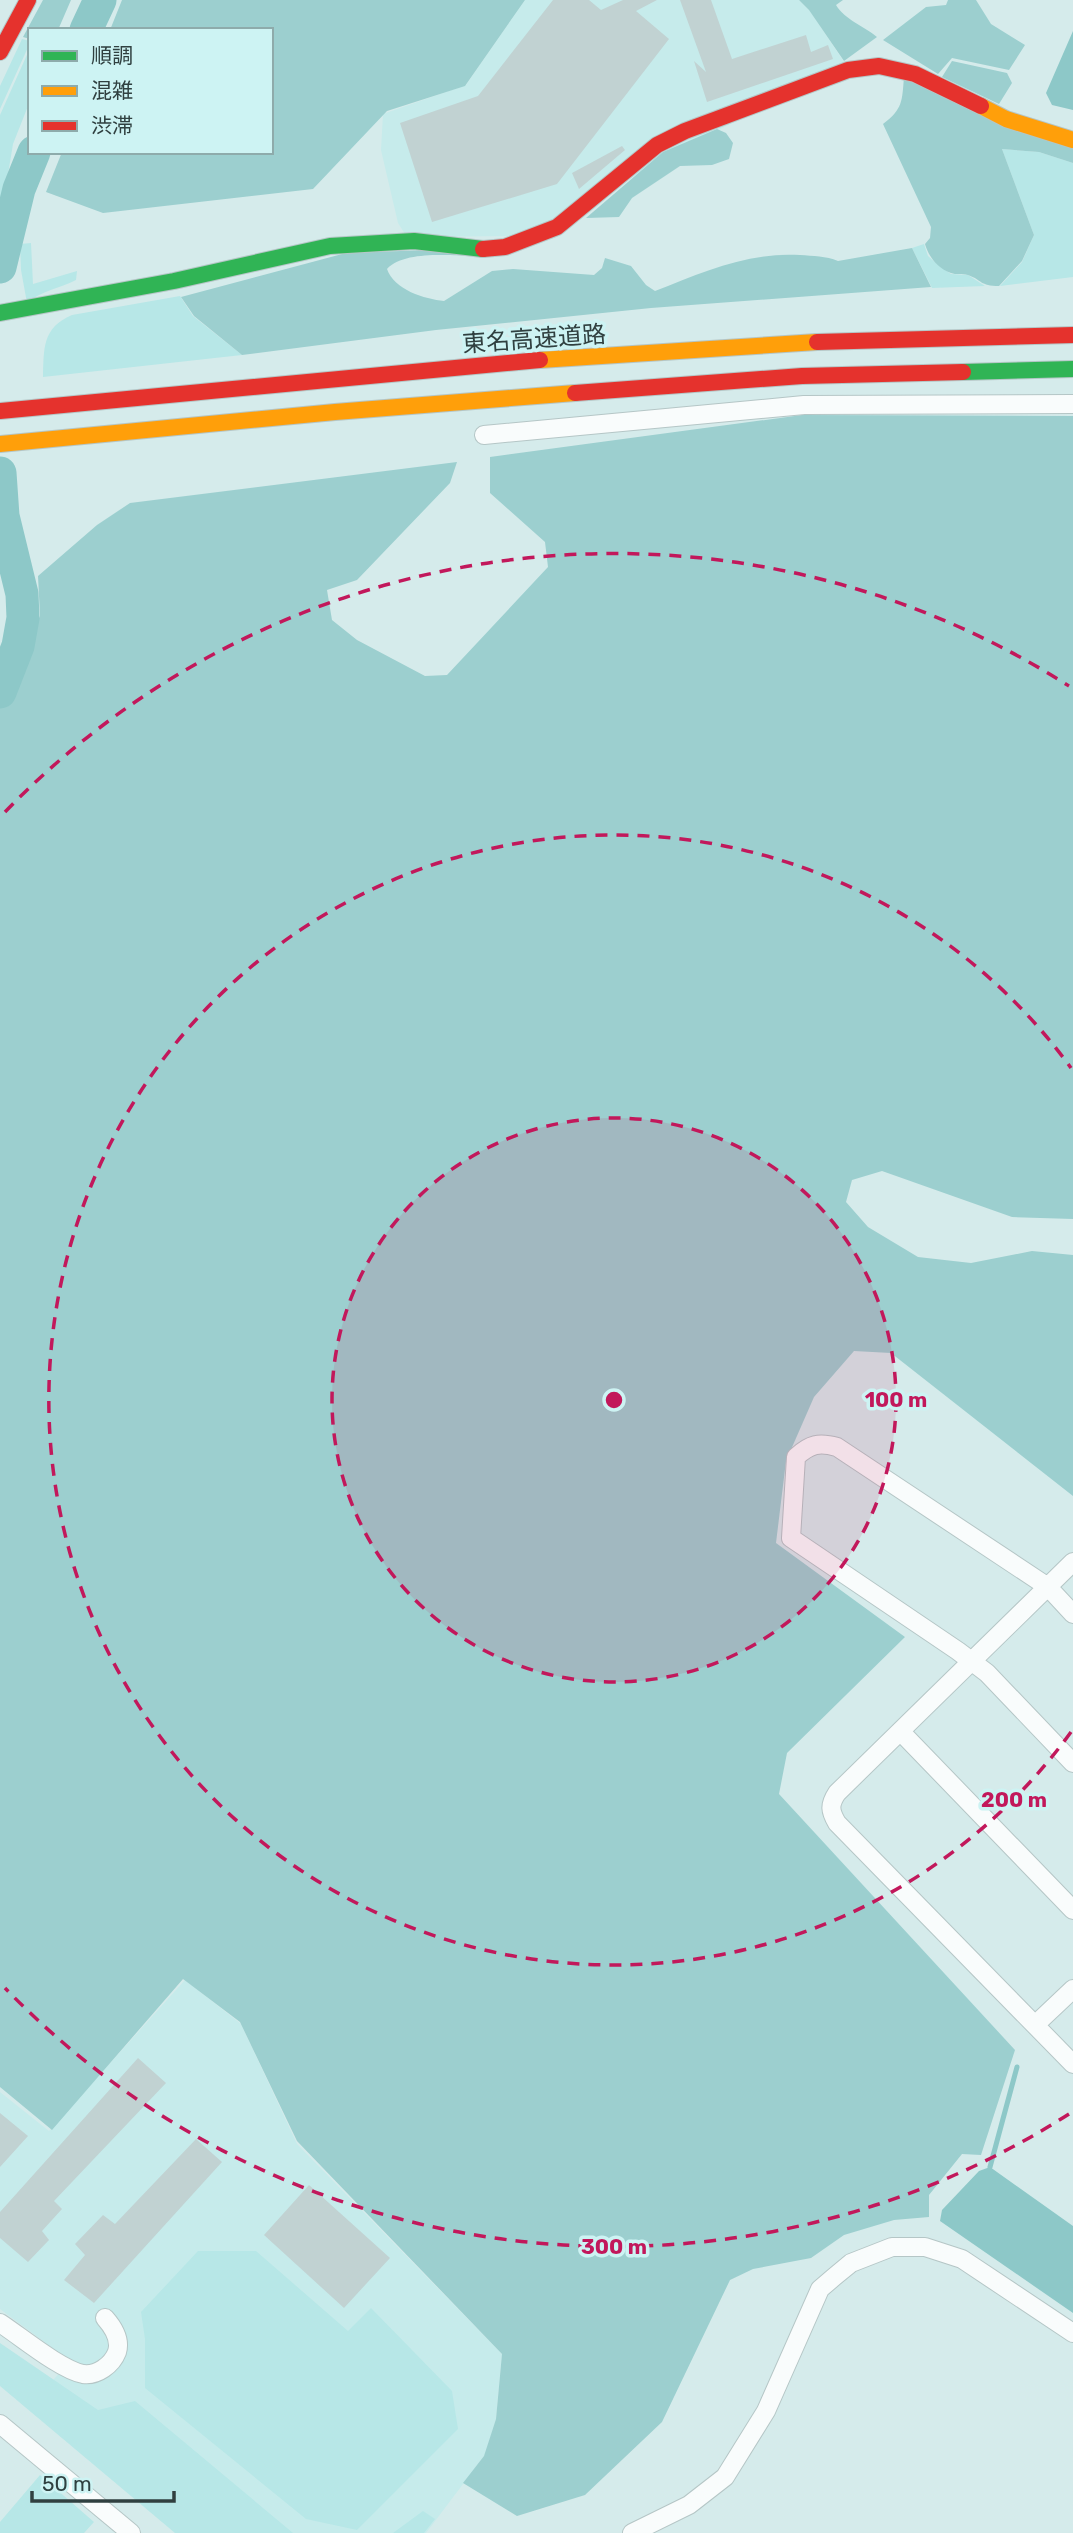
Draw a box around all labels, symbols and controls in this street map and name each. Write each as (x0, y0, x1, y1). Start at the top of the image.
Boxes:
legend (28, 28, 273, 154)
text: 順調 (91, 43, 133, 68)
text: 混雑 (91, 78, 133, 103)
text: 渋滞 (91, 113, 133, 138)
street label: 東名高速道路 (461, 320, 607, 358)
text: 100 m (865, 1387, 927, 1412)
centre of rings (602, 1388, 626, 1412)
text: 200 m (981, 1787, 1047, 1812)
text: 300 m (581, 2234, 647, 2259)
scale bar (32, 2460, 173, 2504)
text: 50 m (42, 2471, 92, 2496)

